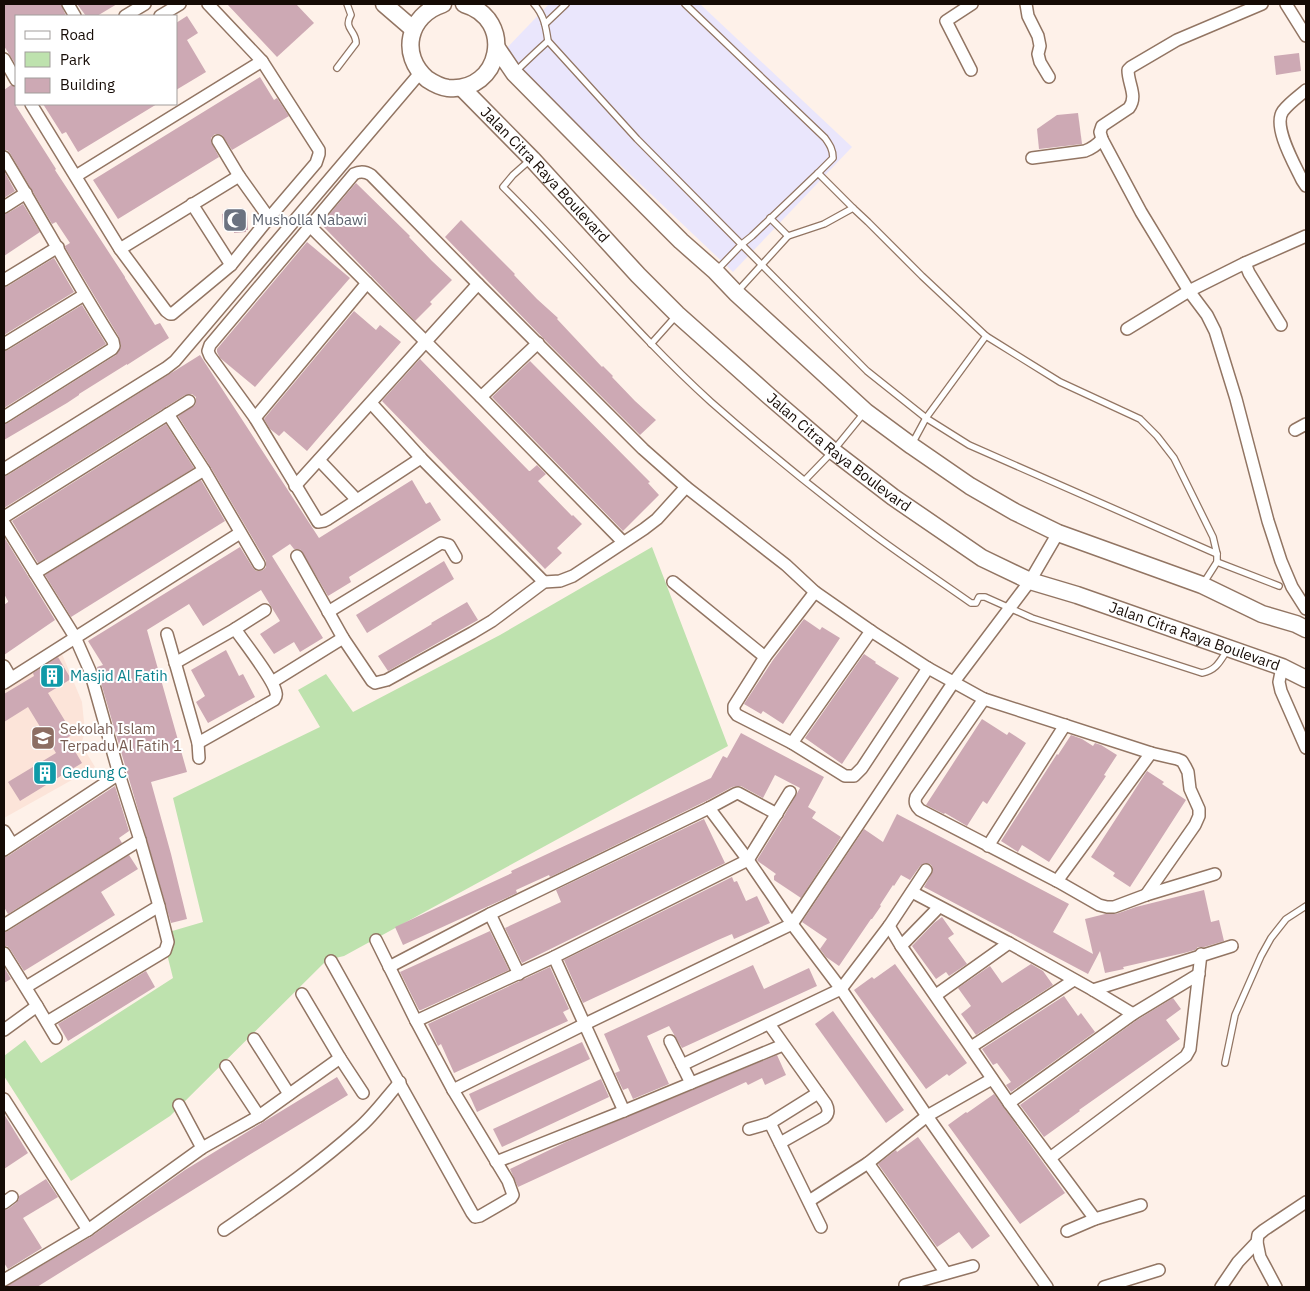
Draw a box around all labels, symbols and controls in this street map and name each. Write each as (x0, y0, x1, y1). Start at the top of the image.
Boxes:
legend (15, 15, 178, 105)
text: Road (60, 25, 95, 44)
text: Park (60, 50, 90, 69)
text: Building (60, 75, 115, 94)
street label: Jalan Citra Raya Boulevard (477, 102, 614, 246)
mosque icon: Musholla Nabawi (222, 207, 248, 233)
place label: Musholla Nabawi (252, 210, 367, 229)
street label: Jalan Citra Raya Boulevard (763, 388, 915, 516)
street label: Jalan Citra Raya Boulevard (1107, 597, 1283, 675)
building icon: Masjid Al Fatih (39, 663, 65, 689)
place label: Masjid Al Fatih (70, 666, 168, 685)
place label: Sekolah Islam Terpadu Al Fatih 1 (60, 719, 182, 755)
school or university icon: Sekolah Islam Terpadu Al Fatih 1 (30, 725, 56, 751)
building icon: Gedung C (32, 760, 58, 786)
place label: Gedung C (62, 763, 127, 782)

